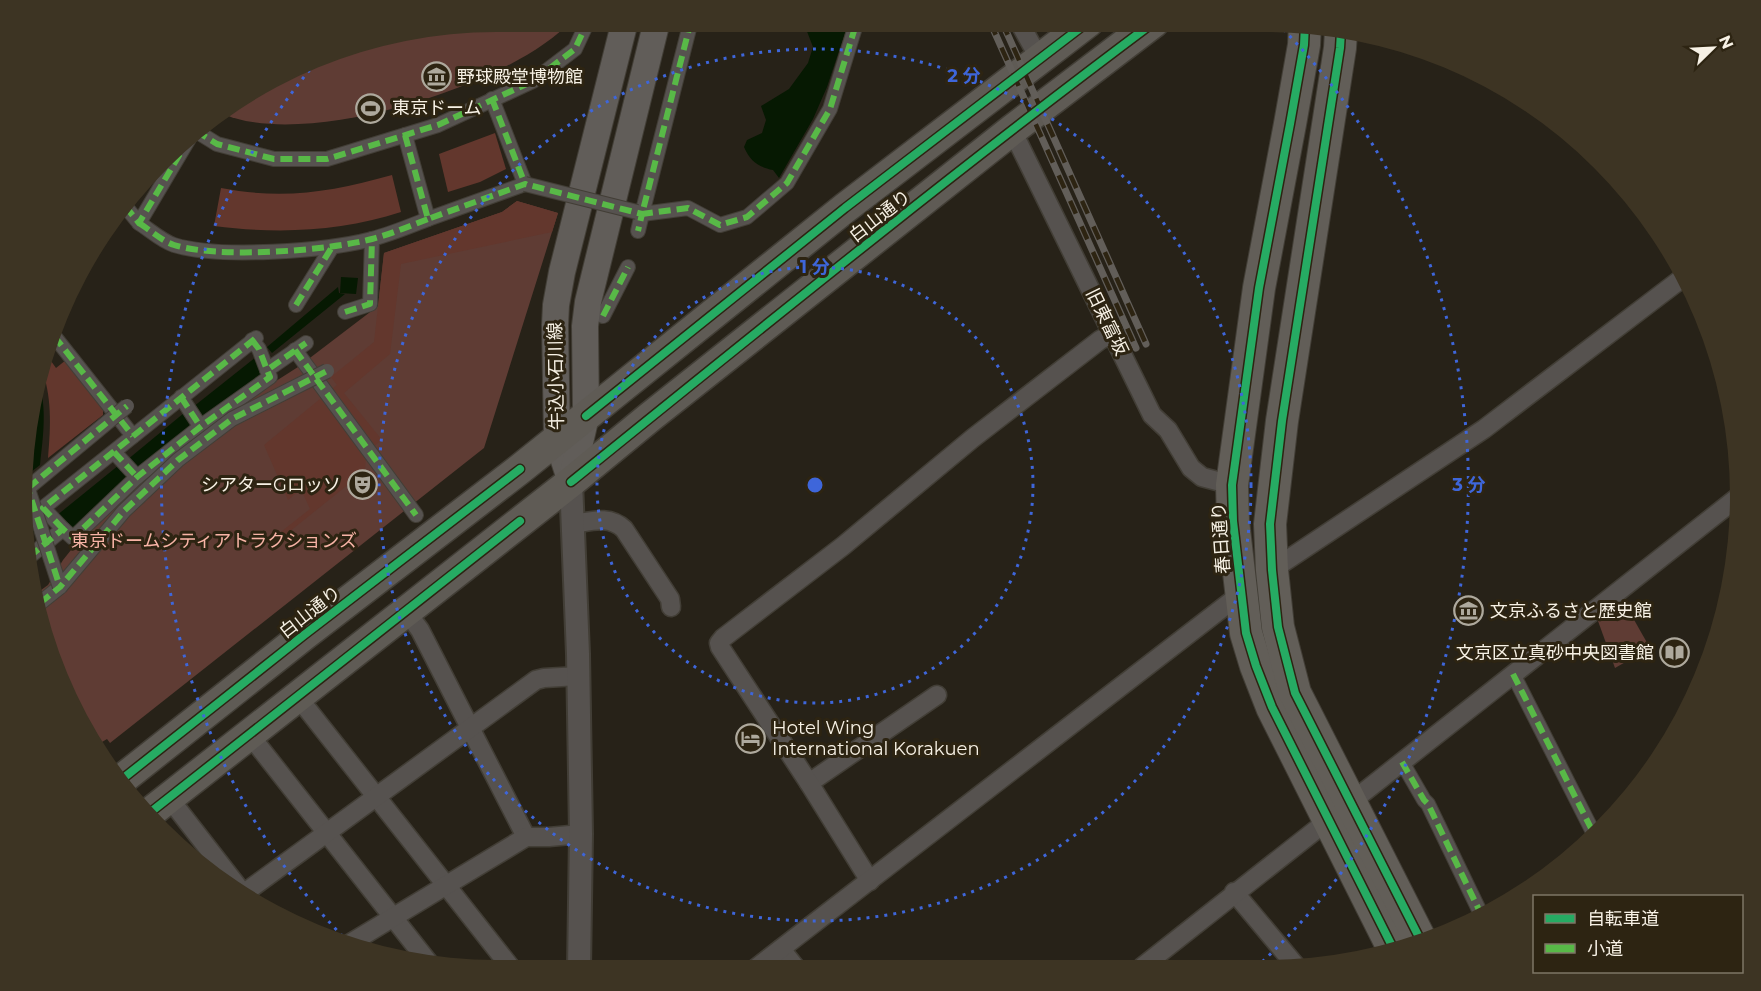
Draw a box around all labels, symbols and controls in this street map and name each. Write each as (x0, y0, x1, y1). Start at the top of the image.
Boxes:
north arrow (1683, 18, 1743, 78)
text: N (1715, 32, 1738, 52)
museum icon: 野球殿堂博物館 (420, 61, 452, 93)
text: 2 分 (947, 65, 981, 87)
place label: 野球殿堂博物館 (457, 66, 583, 88)
sports icon: 東京ドーム (355, 92, 387, 124)
place label: 東京ドーム (392, 97, 481, 119)
street label: 白山通り (845, 185, 915, 247)
text: 1 分 (800, 256, 830, 278)
street label: 旧東富坂 (1081, 285, 1133, 359)
street label: 牛込小石川線 (544, 322, 568, 430)
theatre icon: シアターGロッソ (346, 469, 378, 501)
place label: シアターGロッソ (201, 474, 341, 496)
text: 3 分 (1451, 474, 1486, 496)
centre of rings (805, 475, 825, 495)
street label: 春日通り (1208, 501, 1234, 575)
park label: 東京ドームシティアトラクションズ (71, 530, 357, 552)
street label: 白山通り (275, 581, 345, 643)
museum icon: 文京ふるさと歴史館 (1453, 595, 1485, 627)
place label: 文京ふるさと歴史館 (1490, 600, 1652, 622)
library icon: 文京区立真砂中央図書館 (1659, 637, 1691, 669)
place label: 文京区立真砂中央図書館 (1456, 642, 1654, 664)
place label: Hotel Wing International Korakuen (772, 717, 980, 760)
hotel icon: Hotel Wing International Korakuen (735, 722, 767, 754)
legend (1533, 895, 1743, 973)
text: 自転車道 (1587, 908, 1659, 930)
text: 小道 (1587, 938, 1623, 960)

